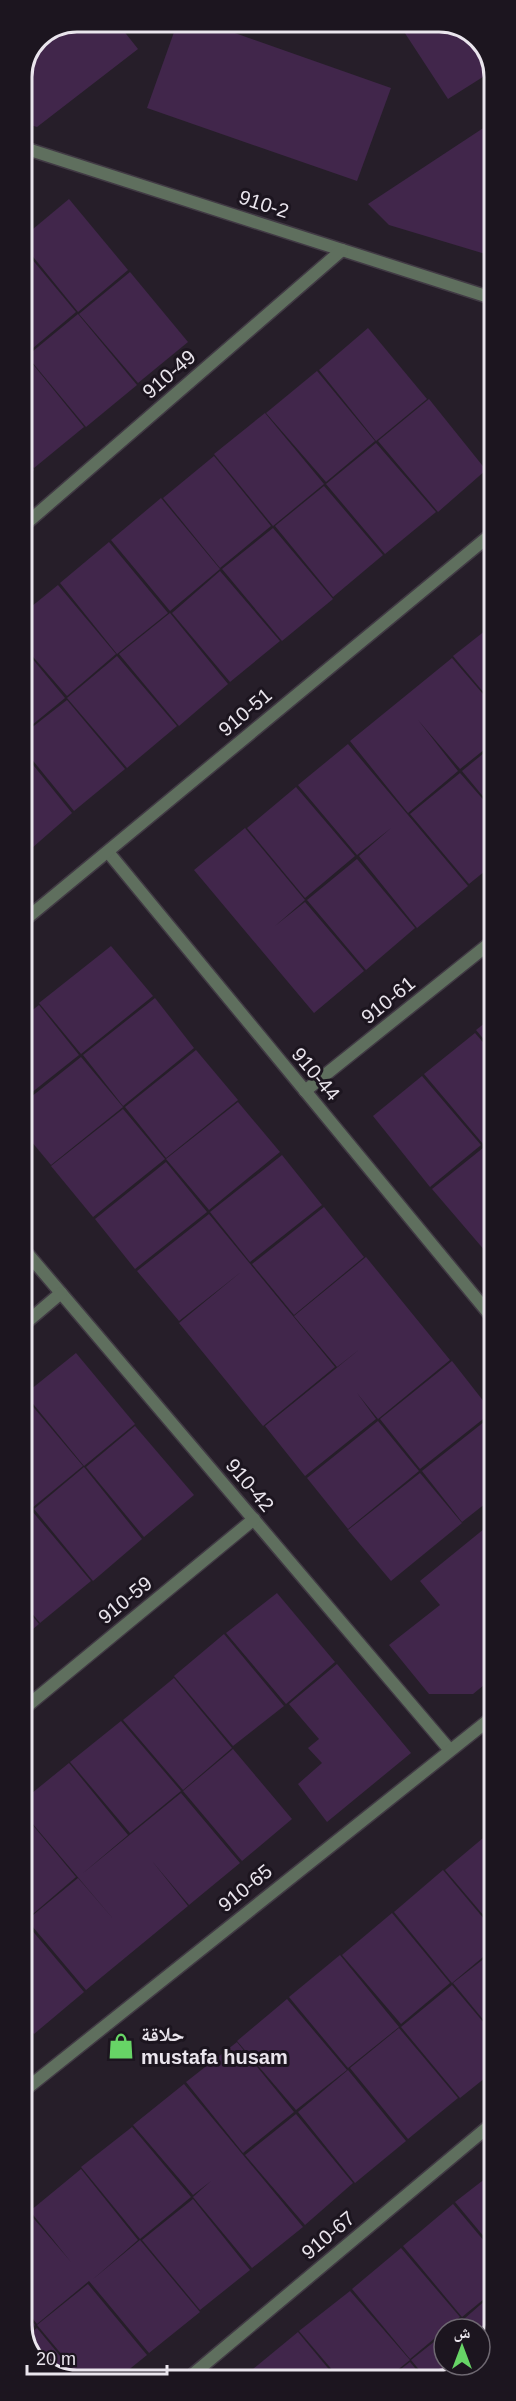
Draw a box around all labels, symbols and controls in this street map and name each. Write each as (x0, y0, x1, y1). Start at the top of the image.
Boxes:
street label: 910-2 (236, 186, 292, 222)
street label: 910-49 (138, 345, 200, 403)
street label: 910-51 (214, 684, 276, 740)
street label: 910-61 (357, 972, 419, 1028)
street label: 910-44 (288, 1043, 344, 1105)
street label: 910-42 (222, 1454, 278, 1516)
street label: 910-59 (94, 1572, 156, 1628)
street label: 910-65 (214, 1860, 276, 1916)
place label: حلاقة mustafa husam (141, 2023, 288, 2068)
shop icon: حلاقة mustafa husam (106, 2031, 136, 2061)
street label: 910-67 (297, 2207, 359, 2263)
north arrow (432, 2317, 492, 2377)
text: ش (454, 2324, 471, 2342)
scale bar (27, 2338, 166, 2376)
text: 20 m (36, 2349, 76, 2369)

